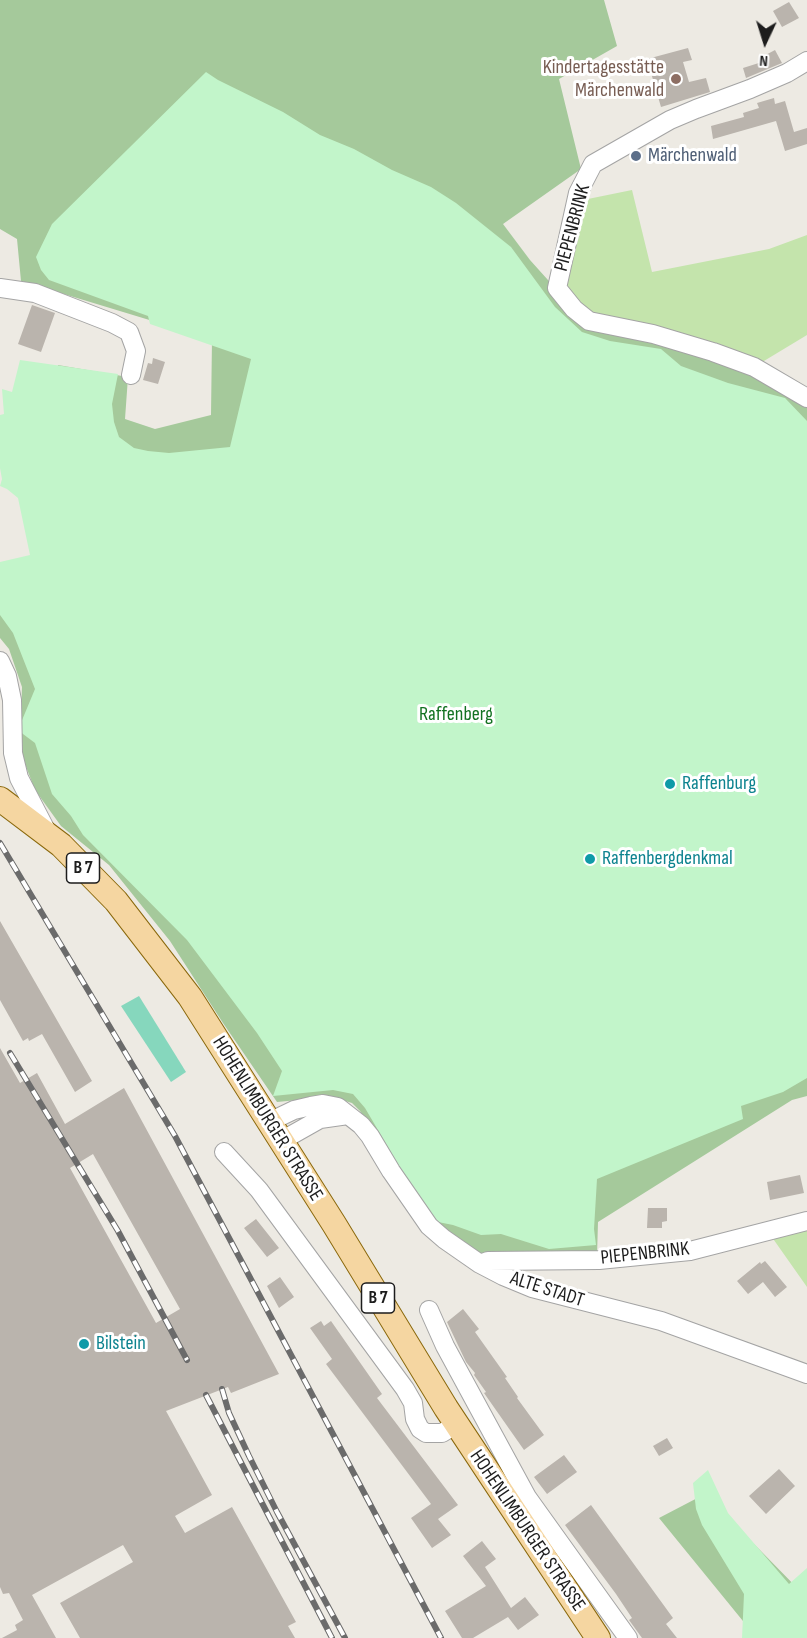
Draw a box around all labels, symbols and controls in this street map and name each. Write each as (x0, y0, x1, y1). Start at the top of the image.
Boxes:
north arrow (735, 12, 795, 72)
text: N (759, 51, 769, 70)
place label: Kindertagesstätte Märchenwald (543, 56, 664, 103)
marker: Kindertagesstätte Märchenwald (669, 72, 683, 86)
place label: Märchenwald (648, 144, 737, 168)
marker: Märchenwald (629, 149, 643, 163)
street label: PIEPENBRINK (550, 182, 596, 274)
park label: Raffenberg (419, 703, 493, 727)
place label: Raffenburg (682, 772, 756, 796)
marker: Raffenburg (663, 777, 677, 791)
place label: Raffenbergdenkmal (602, 847, 733, 871)
marker: Raffenbergdenkmal (583, 852, 597, 866)
road number: B 7 (66, 853, 100, 883)
street label: HOHENLIMBURGER STRASSE (207, 1032, 327, 1206)
street label: PIEPENBRINK (599, 1237, 691, 1271)
street label: ALTE STADT (507, 1267, 587, 1313)
road number: B 7 (362, 1283, 394, 1313)
place label: Bilstein (96, 1332, 146, 1356)
marker: Bilstein (77, 1337, 91, 1351)
street label: HOHENLIMBURGER STRASSE (464, 1446, 590, 1616)

